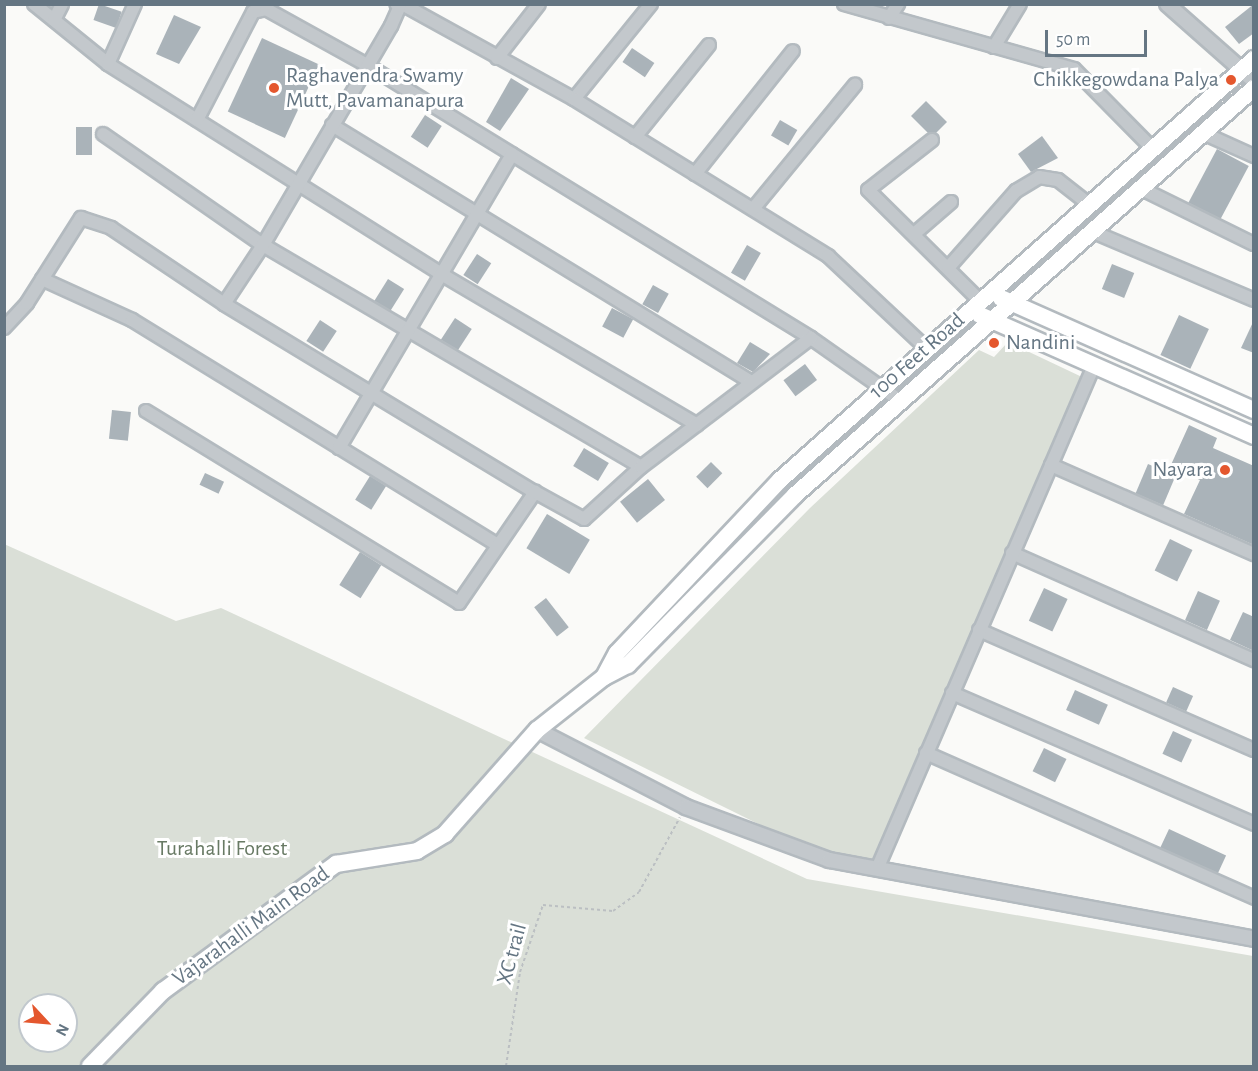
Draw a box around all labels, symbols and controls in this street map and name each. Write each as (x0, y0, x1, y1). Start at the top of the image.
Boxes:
scale bar (1048, 18, 1150, 56)
text: 50 m (1056, 31, 1090, 49)
place label: Raghavendra Swamy Mutt, Pavamanapura (286, 62, 464, 113)
place label: Chikkegowdana Palya (1033, 67, 1219, 93)
marker: Chikkegowdana Palya (1224, 73, 1238, 87)
marker: Raghavendra Swamy Mutt, Pavamanapura (267, 81, 281, 95)
street label: 100 Feet Road (864, 307, 970, 405)
place label: Nandini (1006, 330, 1075, 356)
marker: Nandini (987, 336, 1001, 350)
place label: Nayara (1153, 457, 1213, 483)
marker: Nayara (1218, 463, 1232, 477)
park label: Turahalli Forest (157, 836, 287, 862)
street label: Vajarahalli Main Road (168, 860, 334, 992)
street label: XC trail (491, 920, 533, 988)
north arrow (18, 993, 78, 1053)
text: N (53, 1022, 72, 1039)

